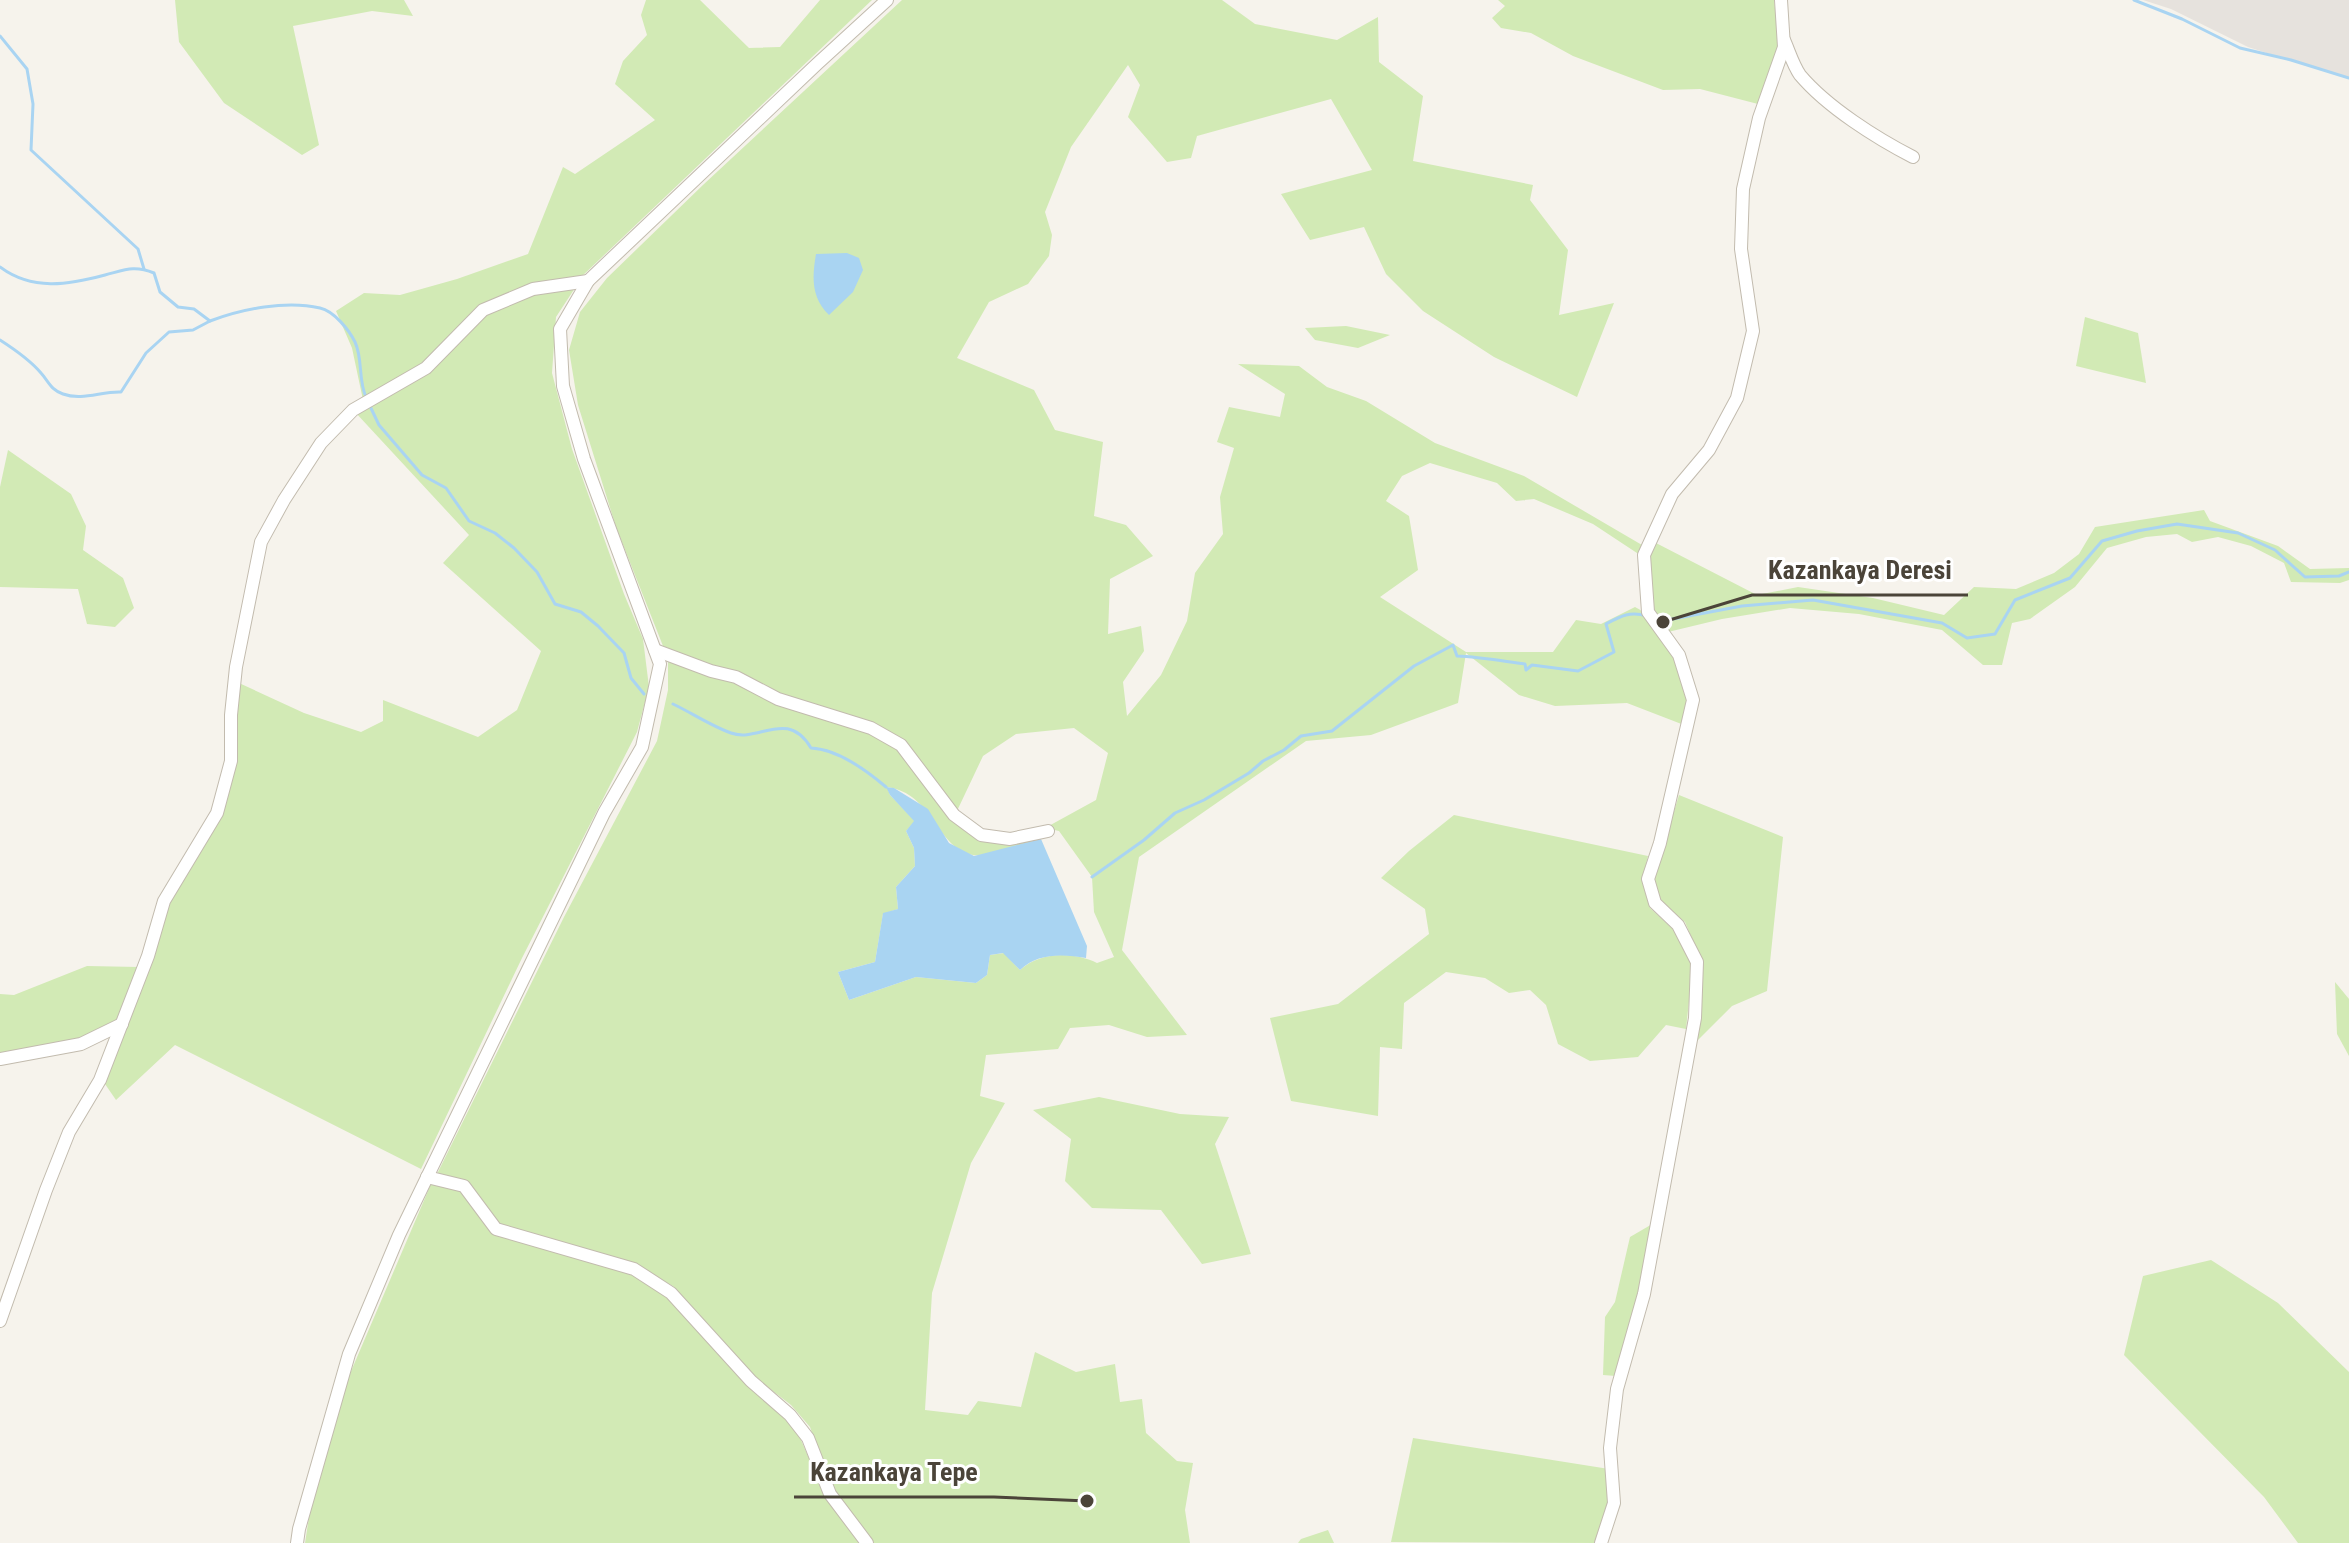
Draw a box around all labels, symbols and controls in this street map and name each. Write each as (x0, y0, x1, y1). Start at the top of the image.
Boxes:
callout: Kazankaya Deresi (1752, 545, 1968, 595)
text: Kazankaya Deresi (1768, 555, 1952, 585)
callout: Kazankaya Tepe (794, 1447, 994, 1497)
text: Kazankaya Tepe (810, 1457, 978, 1487)

